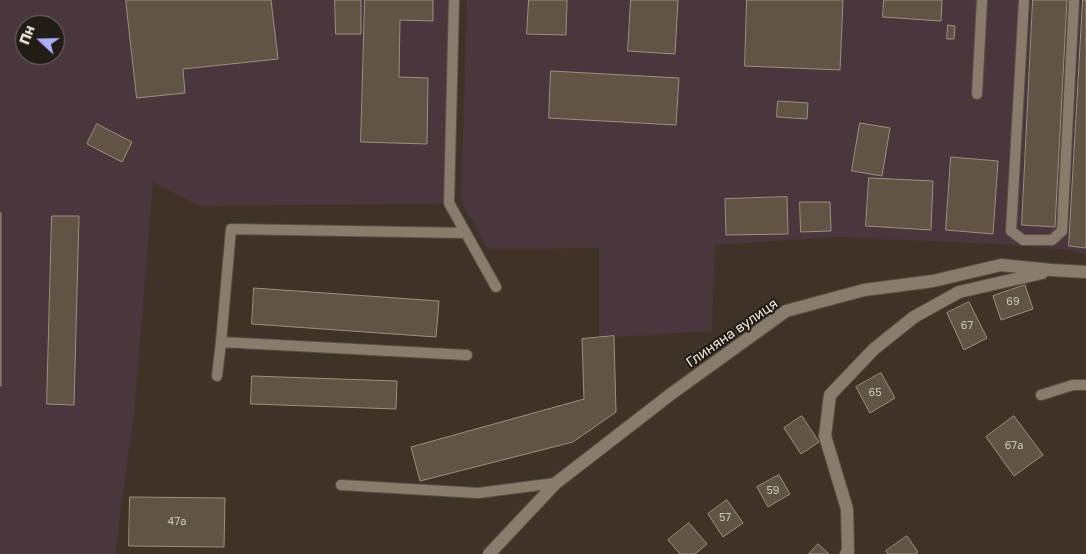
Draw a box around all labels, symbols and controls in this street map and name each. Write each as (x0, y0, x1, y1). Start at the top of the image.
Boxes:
north arrow (15, 15, 65, 65)
text: Пн (15, 23, 38, 47)
street label: Глиняна вулиця (683, 295, 781, 371)
house number: 69 (1006, 295, 1020, 309)
house number: 67 (961, 319, 973, 333)
house number: 65 (868, 386, 882, 400)
house number: 67а (1005, 439, 1023, 453)
house number: 59 (766, 484, 780, 498)
house number: 57 (719, 511, 731, 525)
house number: 47а (168, 515, 186, 529)

